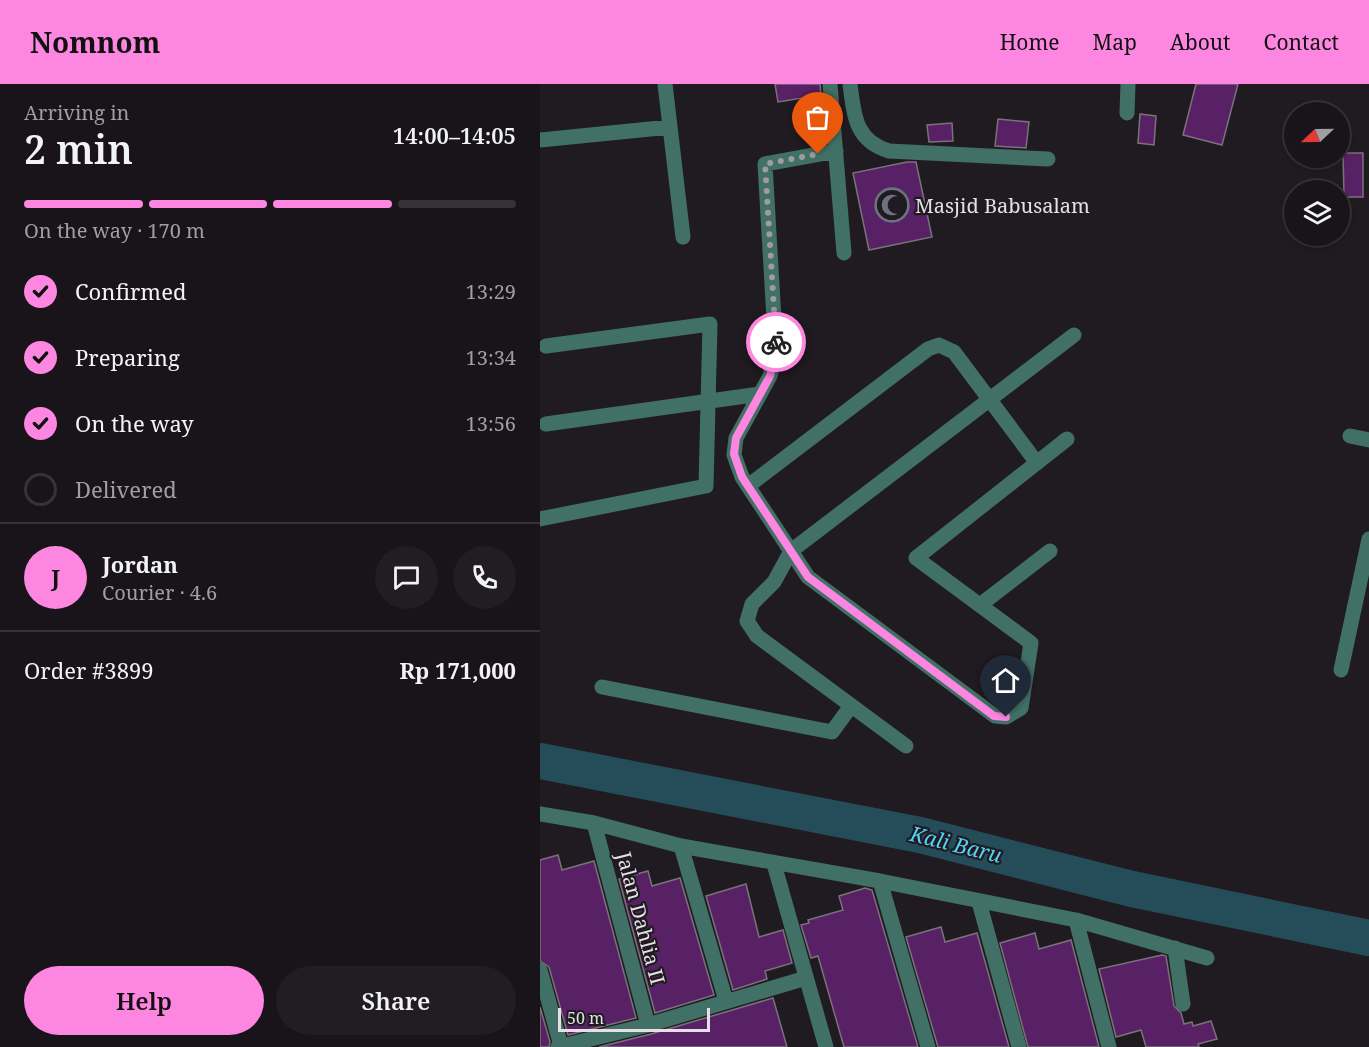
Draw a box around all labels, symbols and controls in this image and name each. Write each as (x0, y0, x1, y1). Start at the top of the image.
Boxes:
text: Nomnom (30, 23, 160, 61)
text: Home (1000, 28, 1060, 56)
text: Map (1093, 28, 1137, 56)
text: About (1170, 28, 1231, 56)
text: Contact (1264, 28, 1339, 56)
pin (792, 92, 843, 154)
text: Arriving in (24, 99, 129, 126)
icon: bag (801, 101, 834, 134)
north arrow (1284, 102, 1350, 168)
map controls (1284, 102, 1350, 246)
text: 14:00–14:05 (393, 120, 516, 150)
text: 2 min (24, 122, 133, 175)
button: layers (1284, 180, 1350, 246)
mosque icon: Masjid Babusalam (874, 187, 910, 223)
place label: Masjid Babusalam (915, 192, 1090, 219)
text: On the way · 170 m (24, 217, 205, 244)
icon: check (24, 275, 57, 308)
text: Confirmed (75, 276, 186, 306)
text: 13:29 (466, 278, 516, 305)
courier (746, 312, 806, 372)
icon: bike (760, 326, 793, 359)
icon: check (24, 341, 57, 374)
text: Preparing (75, 342, 180, 372)
text: 13:34 (466, 344, 516, 371)
icon: check (24, 407, 57, 440)
text: On the way (75, 408, 194, 438)
text: 13:56 (466, 410, 516, 437)
text: Delivered (75, 474, 177, 504)
button: chat (375, 546, 438, 609)
button: phone (453, 546, 516, 609)
text: Jordan (102, 549, 178, 579)
text: J (51, 562, 60, 592)
text: Courier · 4.6 (102, 579, 217, 606)
text: Order #3899 (24, 655, 154, 685)
text: Rp 171,000 (399, 655, 516, 685)
pin (980, 655, 1031, 717)
icon: home (989, 664, 1022, 697)
water label: Kali Baru (906, 819, 1005, 869)
street label: Jalan Dahlia II (610, 848, 672, 987)
button: Help (24, 966, 264, 1035)
button: Share (276, 966, 516, 1035)
scale bar (558, 1005, 710, 1032)
text: 50 m (567, 1007, 604, 1029)

